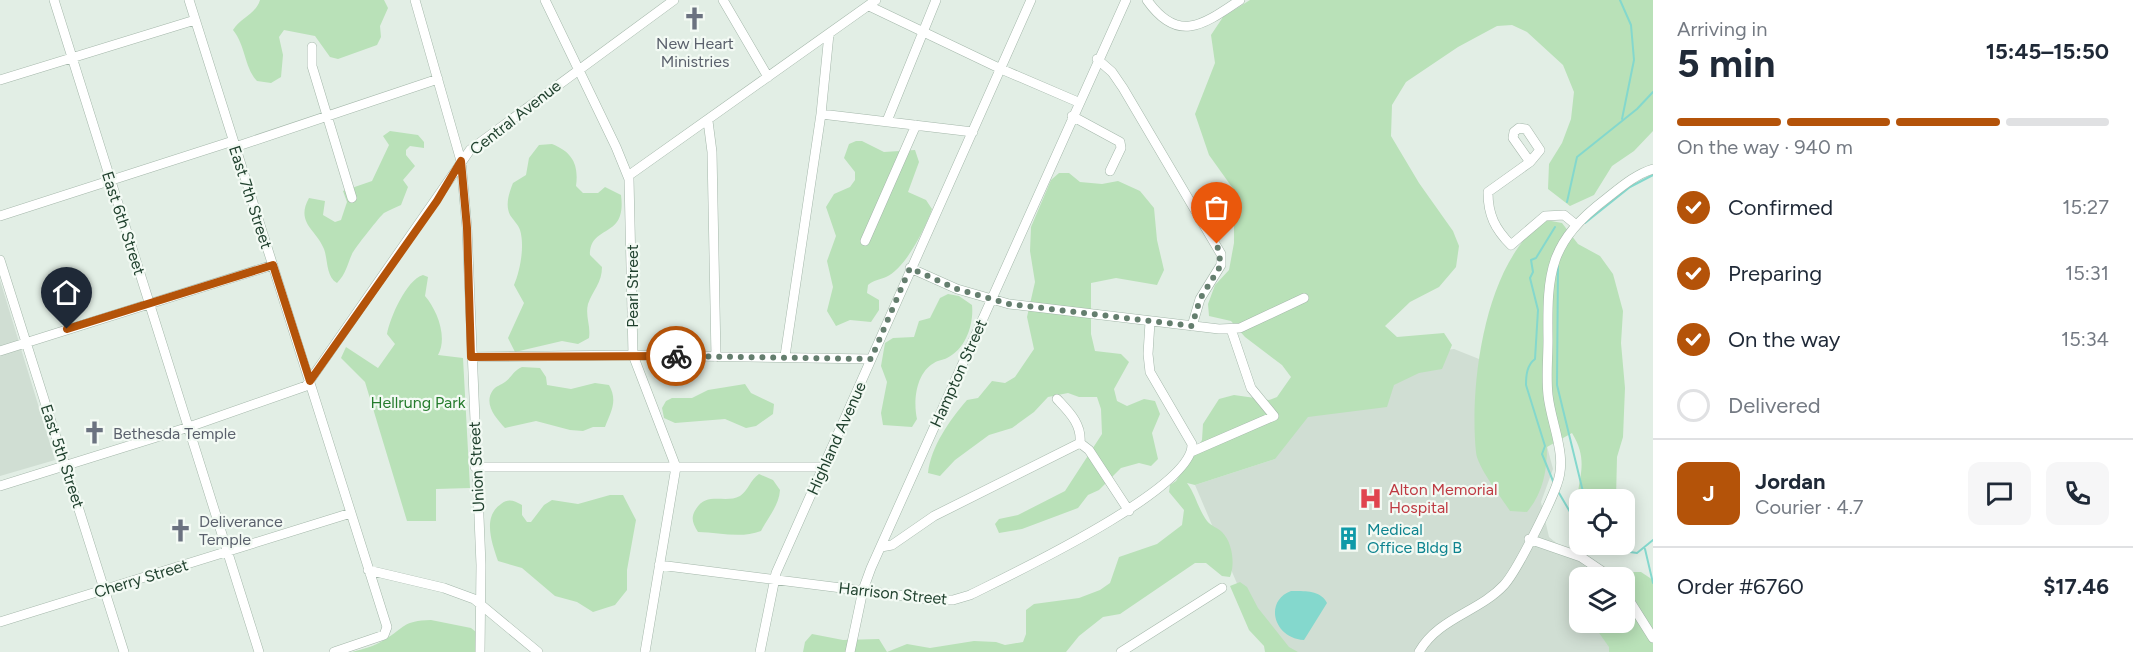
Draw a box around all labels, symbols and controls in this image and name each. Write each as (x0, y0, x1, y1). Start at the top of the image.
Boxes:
church icon: New Heart Ministries (682, 5, 708, 31)
text: Arriving in (1677, 17, 1767, 41)
place label: New Heart Ministries (656, 34, 734, 71)
text: 15:45–15:50 (1986, 38, 2109, 65)
text: 5 min (1677, 40, 1775, 87)
street label: Central Avenue (466, 76, 565, 159)
text: On the way · 940 m (1677, 135, 1853, 159)
street label: East 7th Street (225, 143, 276, 251)
street label: East 6th Street (98, 169, 149, 277)
pin (1191, 182, 1242, 244)
icon: bag (1200, 191, 1233, 224)
icon: check (1677, 191, 1710, 224)
text: Confirmed (1728, 194, 1833, 221)
text: 15:27 (2062, 195, 2109, 219)
street label: Pearl Street (623, 244, 642, 328)
icon: check (1677, 257, 1710, 290)
text: Preparing (1728, 260, 1822, 287)
text: 15:31 (2065, 261, 2109, 285)
pin (41, 267, 92, 329)
icon: home (50, 276, 83, 309)
street label: Hampton Street (926, 316, 991, 430)
icon: check (1677, 323, 1710, 356)
courier (646, 326, 706, 386)
text: On the way (1728, 326, 1840, 353)
text: 15:34 (2061, 327, 2109, 351)
icon: bike (660, 340, 693, 373)
street label: Highland Avenue (803, 378, 870, 498)
text: Delivered (1728, 392, 1821, 419)
park label: Hellrung Park (371, 393, 466, 412)
street label: East 5th Street (37, 402, 88, 510)
church icon: Bethesda Temple (82, 420, 108, 446)
street label: Union Street (465, 421, 488, 513)
place label: Bethesda Temple (113, 424, 236, 443)
button: chat (1968, 462, 2031, 525)
button: phone (2046, 462, 2109, 525)
text: Jordan (1755, 468, 1826, 495)
place label: Alton Memorial Hospital (1389, 480, 1498, 517)
text: J (1702, 480, 1715, 507)
hospital icon: Alton Memorial Hospital (1358, 485, 1384, 511)
map controls (1569, 489, 1635, 633)
button: locate (1569, 489, 1635, 555)
text: Courier · 4.7 (1755, 495, 1864, 519)
place label: Deliverance Temple (199, 512, 283, 549)
church icon: Deliverance Temple (168, 517, 194, 543)
place label: Medical Office Bldg B (1367, 520, 1462, 557)
building icon: Medical Office Bldg B (1336, 525, 1362, 551)
street label: Cherry Street (92, 555, 190, 602)
button: layers (1569, 567, 1635, 633)
text: Order #6760 (1677, 573, 1804, 600)
text: $17.46 (2043, 573, 2109, 600)
street label: Harrison Street (838, 578, 948, 609)

